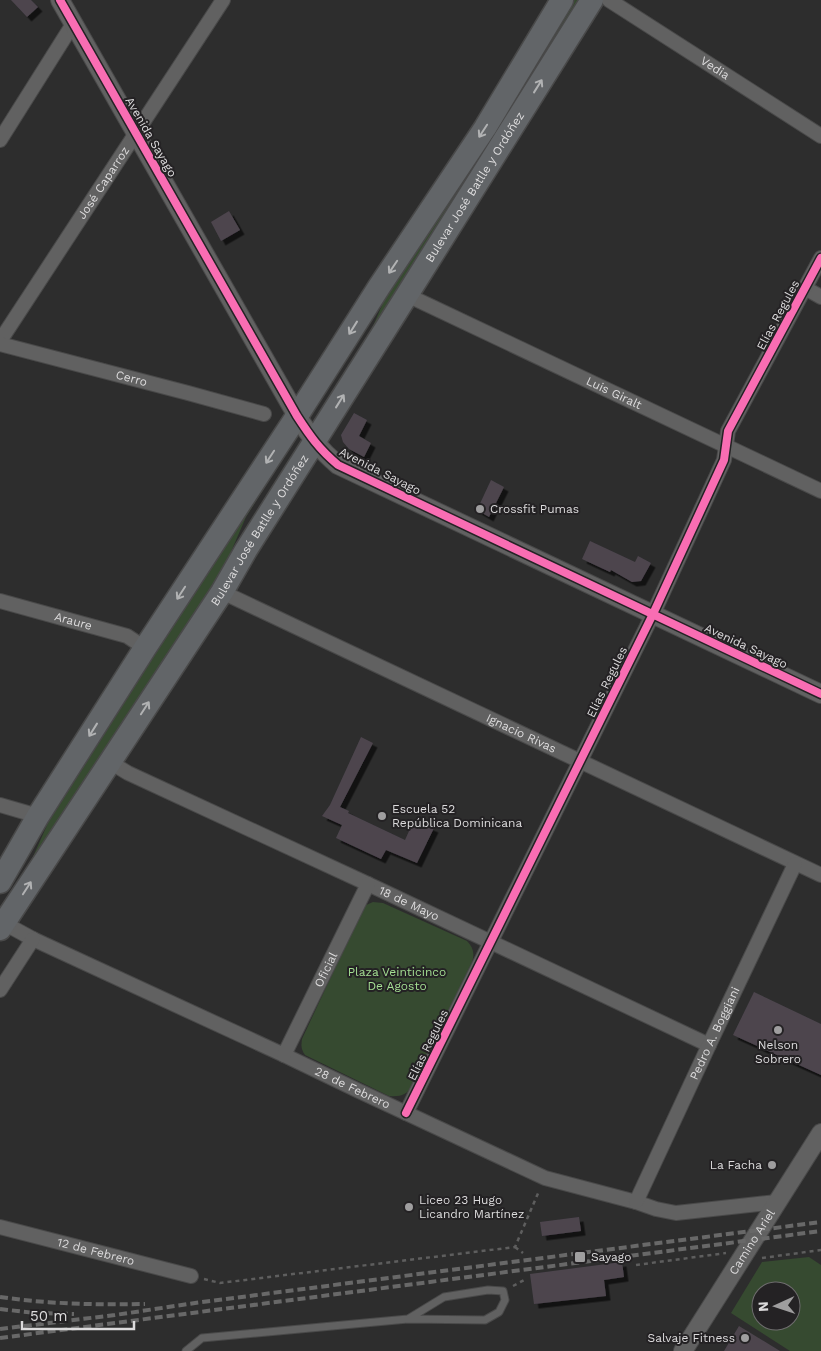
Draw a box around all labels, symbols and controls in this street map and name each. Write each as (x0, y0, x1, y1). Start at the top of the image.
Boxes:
street label: Vedia (698, 54, 732, 83)
one-way arrow (534, 79, 544, 93)
street label: Avenida Sayago (122, 95, 180, 179)
street label: Bulevar José Batlle y Ordóñez (422, 109, 527, 265)
one-way arrow (477, 124, 487, 138)
street label: José Caparroz (75, 144, 132, 222)
one-way arrow (388, 259, 398, 273)
street label: Elías Regules (754, 278, 802, 352)
one-way arrow (348, 321, 359, 335)
street label: Cerro (114, 367, 149, 389)
street label: Luis Giralt (584, 374, 644, 412)
one-way arrow (335, 394, 345, 408)
street label: Avenida Sayago (337, 444, 423, 498)
one-way arrow (265, 450, 275, 464)
street label: Bulevar José Batlle y Ordóñez (208, 452, 311, 608)
place label: Crossfit Pumas (490, 502, 579, 516)
marker: Crossfit Pumas (474, 503, 486, 515)
one-way arrow (176, 586, 186, 600)
street label: Araure (53, 609, 94, 633)
street label: Avenida Sayago (702, 621, 790, 671)
street label: Elías Regules (584, 644, 630, 720)
one-way arrow (140, 702, 150, 716)
street label: Ignacio Rivas (484, 711, 558, 756)
one-way arrow (88, 722, 98, 736)
place label: Escuela 52 República Dominicana (392, 802, 522, 830)
marker: Escuela 52 República Dominicana (376, 810, 388, 822)
one-way arrow (22, 881, 32, 895)
street label: 18 de Mayo (377, 883, 441, 924)
street label: Oficial (311, 950, 341, 990)
park label: Plaza Veinticinco De Agosto (348, 965, 446, 993)
street label: Pedro A. Boggiani (687, 985, 743, 1082)
street label: Elías Regules (405, 1007, 451, 1083)
marker: Nelson Sobrero (772, 1024, 784, 1036)
place label: Nelson Sobrero (755, 1038, 801, 1066)
street label: 28 de Febrero (313, 1064, 392, 1112)
place label: La Facha (710, 1158, 762, 1172)
marker: La Facha (766, 1159, 778, 1171)
place label: Liceo 23 Hugo Licandro Martínez (419, 1193, 524, 1221)
marker: Liceo 23 Hugo Licandro Martínez (403, 1201, 415, 1213)
street label: Camino Ariel (726, 1206, 778, 1277)
street label: 12 de Febrero (56, 1235, 136, 1268)
marker: Sayago (573, 1250, 587, 1264)
place label: Sayago (591, 1250, 631, 1264)
north arrow (751, 1281, 801, 1331)
scale bar (22, 1298, 135, 1330)
text: N (755, 1301, 771, 1312)
text: 50 m (30, 1307, 67, 1325)
place label: Salvaje Fitness (648, 1331, 735, 1345)
marker: Salvaje Fitness (739, 1332, 751, 1344)

